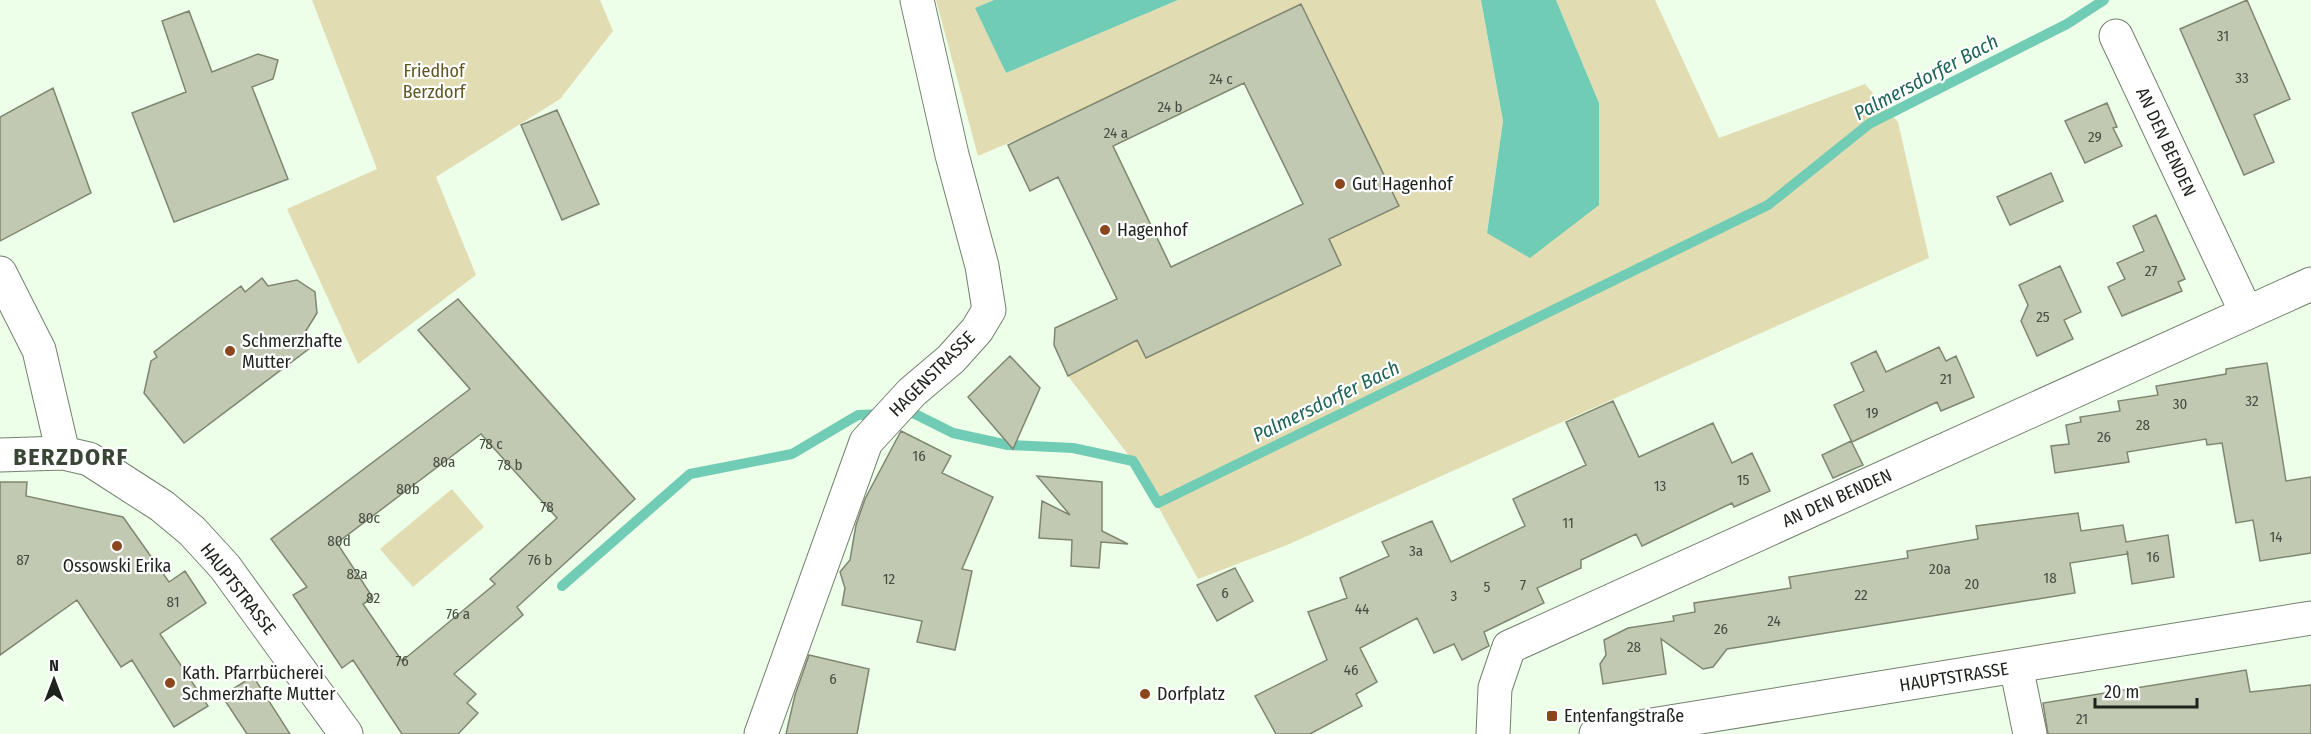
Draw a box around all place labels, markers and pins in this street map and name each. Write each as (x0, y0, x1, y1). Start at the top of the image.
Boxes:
place label: Gut Hagenhof (1352, 173, 1454, 195)
marker: Gut Hagenhof (1333, 177, 1347, 191)
place label: Hagenhof (1117, 219, 1189, 241)
marker: Hagenhof (1098, 223, 1112, 237)
place label: Schmerzhafte Mutter (242, 330, 342, 373)
marker: Schmerzhafte Mutter (223, 344, 237, 358)
marker: Ossowski Erika (110, 539, 124, 553)
place label: Ossowski Erika (63, 555, 171, 577)
place label: Kath. Pfarrbücherei Schmerzhafte Mutter (182, 662, 336, 705)
marker: Kath. Pfarrbücherei Schmerzhafte Mutter (163, 676, 177, 690)
place label: Dorfplatz (1157, 683, 1225, 705)
marker: Dorfplatz (1138, 687, 1152, 701)
place label: Entenfangstraße (1564, 705, 1684, 727)
marker: Entenfangstraße (1545, 709, 1559, 723)

